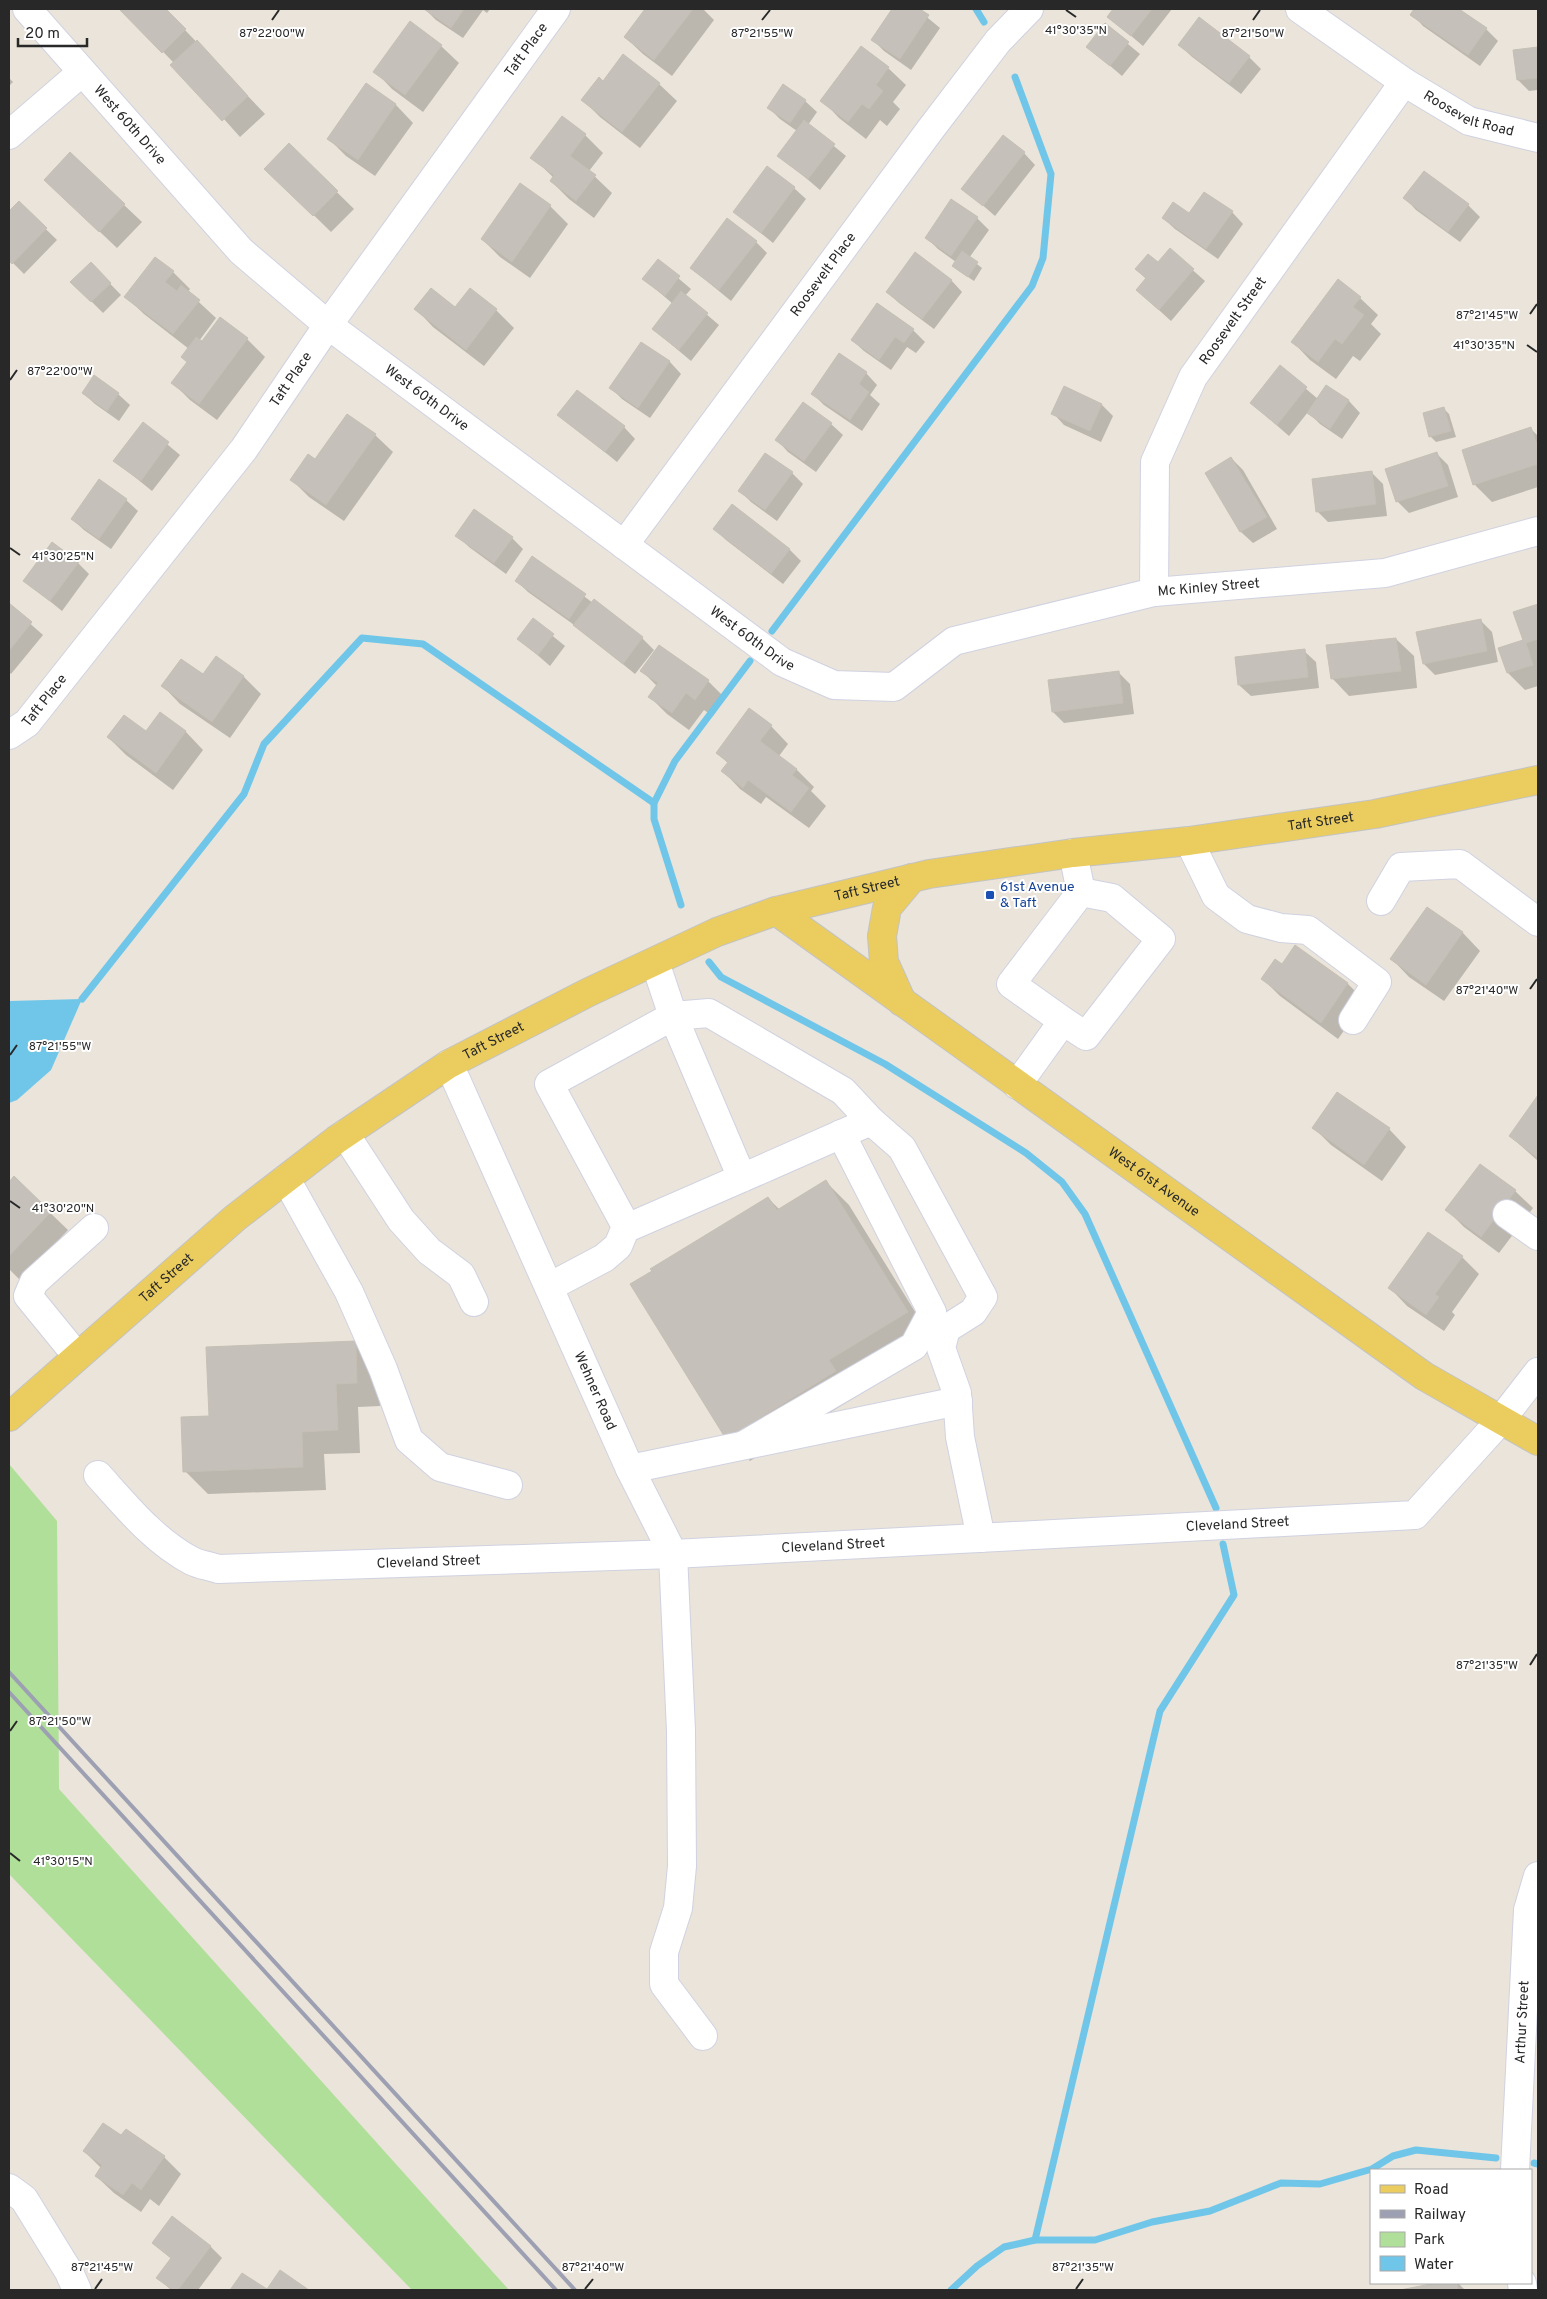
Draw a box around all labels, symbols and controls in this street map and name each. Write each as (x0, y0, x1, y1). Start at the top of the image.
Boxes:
scale bar (18, 15, 86, 47)
street label: Taft Place (501, 20, 552, 80)
text: 41°30'35"N (1045, 23, 1107, 39)
text: 20 m (25, 25, 60, 44)
text: 87°22'00"W (239, 26, 305, 42)
text: 87°21'55"W (731, 26, 793, 42)
text: 87°21'50"W (1222, 26, 1284, 42)
street label: West 60th Drive (90, 82, 169, 168)
street label: Roosevelt Road (1420, 87, 1516, 140)
street label: Roosevelt Place (787, 229, 860, 320)
street label: Roosevelt Street (1196, 274, 1270, 368)
text: 87°21'45"W (1456, 308, 1518, 324)
text: 41°30'35"N (1453, 338, 1515, 354)
street label: Taft Place (266, 349, 316, 410)
street label: West 60th Drive (381, 361, 472, 435)
text: 87°22'00"W (27, 364, 93, 380)
text: 41°30'25"N (32, 549, 94, 565)
street label: Mc Kinley Street (1157, 575, 1261, 600)
street label: West 60th Drive (706, 603, 797, 675)
street label: Taft Place (18, 671, 71, 731)
street label: Taft Street (1287, 809, 1355, 835)
street label: Taft Street (833, 873, 901, 905)
place label: 61st Avenue & Taft (1000, 879, 1075, 912)
marker: 61st Avenue & Taft (984, 889, 996, 901)
text: 87°21'40"W (1456, 983, 1518, 999)
street label: Taft Street (460, 1018, 527, 1064)
text: 87°21'55"W (29, 1039, 91, 1055)
street label: West 61st Avenue (1105, 1144, 1203, 1221)
text: 41°30'20"N (32, 1201, 94, 1217)
street label: Taft Street (136, 1250, 197, 1307)
street label: Wehner Road (570, 1349, 620, 1433)
street label: Cleveland Street (1185, 1513, 1290, 1536)
street label: Cleveland Street (781, 1534, 885, 1557)
street label: Cleveland Street (376, 1552, 481, 1572)
text: 87°21'35"W (1456, 1658, 1518, 1674)
text: 87°21'50"W (29, 1714, 91, 1730)
text: 41°30'15"N (33, 1854, 93, 1870)
street label: Arthur Street (1512, 1980, 1533, 2064)
legend (1370, 2169, 1532, 2284)
text: Road (1414, 2181, 1449, 2200)
text: Railway (1414, 2206, 1466, 2225)
text: Park (1414, 2231, 1445, 2250)
text: Water (1414, 2256, 1454, 2275)
text: 87°21'45"W (71, 2260, 133, 2276)
text: 87°21'40"W (562, 2260, 624, 2276)
text: 87°21'35"W (1052, 2260, 1114, 2276)

